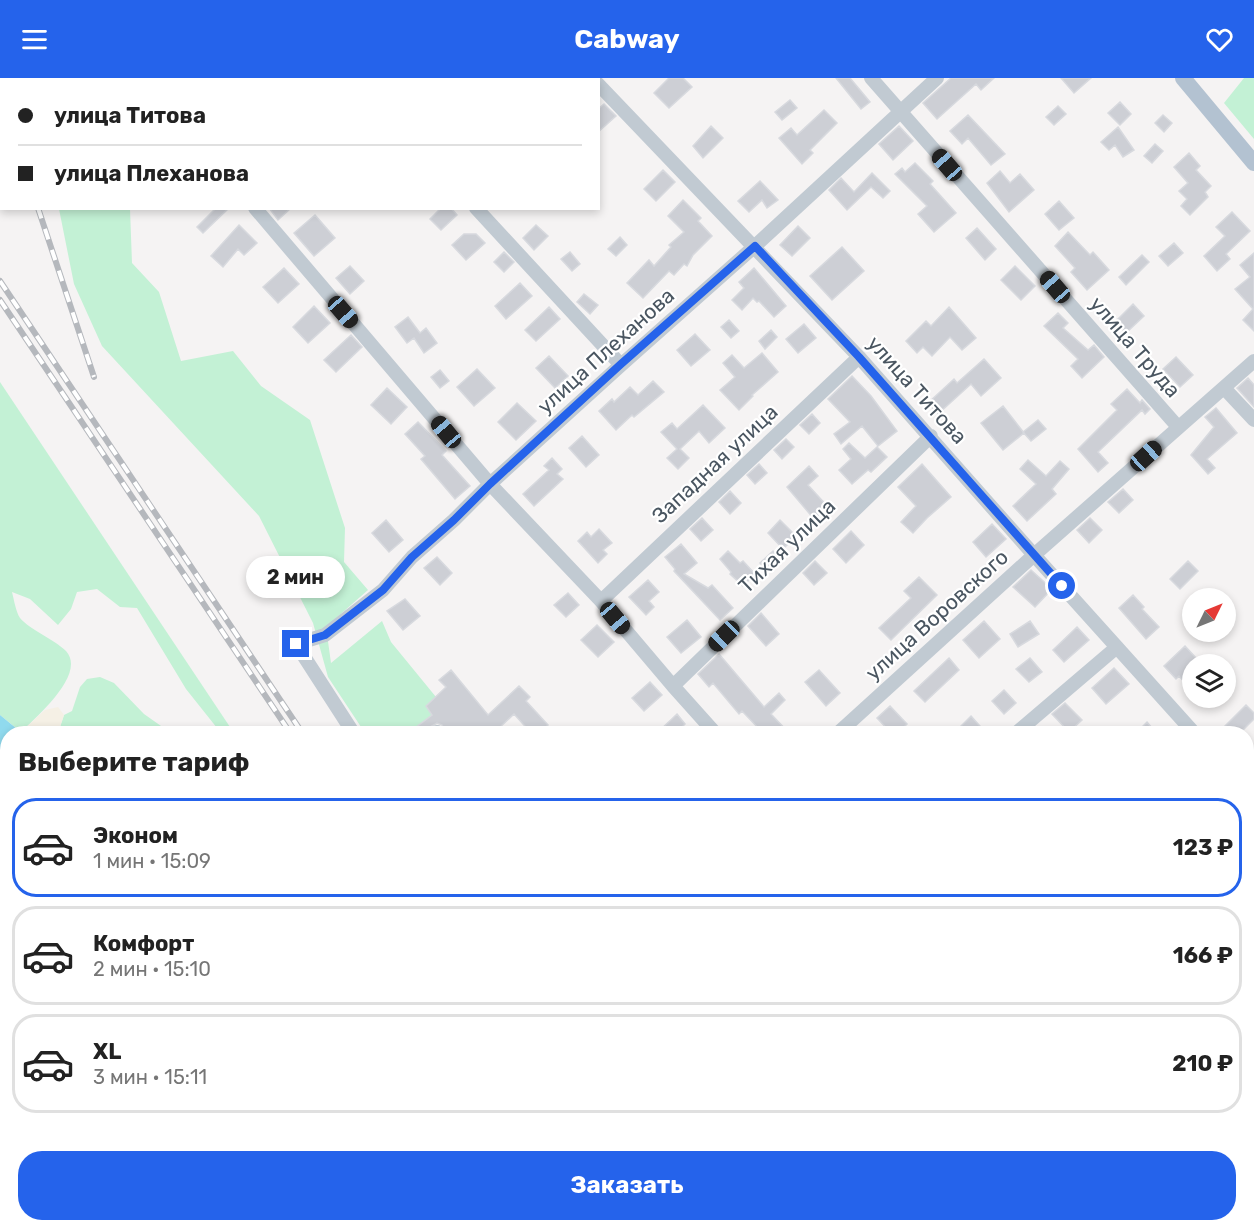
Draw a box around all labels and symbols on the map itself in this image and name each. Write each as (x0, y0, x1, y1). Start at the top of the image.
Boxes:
car (928, 146, 966, 184)
car (1036, 268, 1074, 306)
street label: улица Плеханова (532, 283, 679, 419)
street label: улица Труда (1085, 291, 1186, 402)
car (324, 293, 362, 331)
street label: улица Титова (862, 331, 972, 449)
street label: Западная улица (647, 399, 783, 528)
car (428, 412, 464, 452)
car (1127, 437, 1165, 475)
street label: Тихая улица (733, 493, 840, 598)
street label: улица Воровского (860, 544, 1013, 685)
callout: 2 мин (246, 557, 346, 599)
route start (1048, 572, 1075, 599)
north arrow (1182, 588, 1236, 642)
car (597, 598, 633, 638)
car (705, 617, 743, 655)
route end (282, 630, 309, 657)

